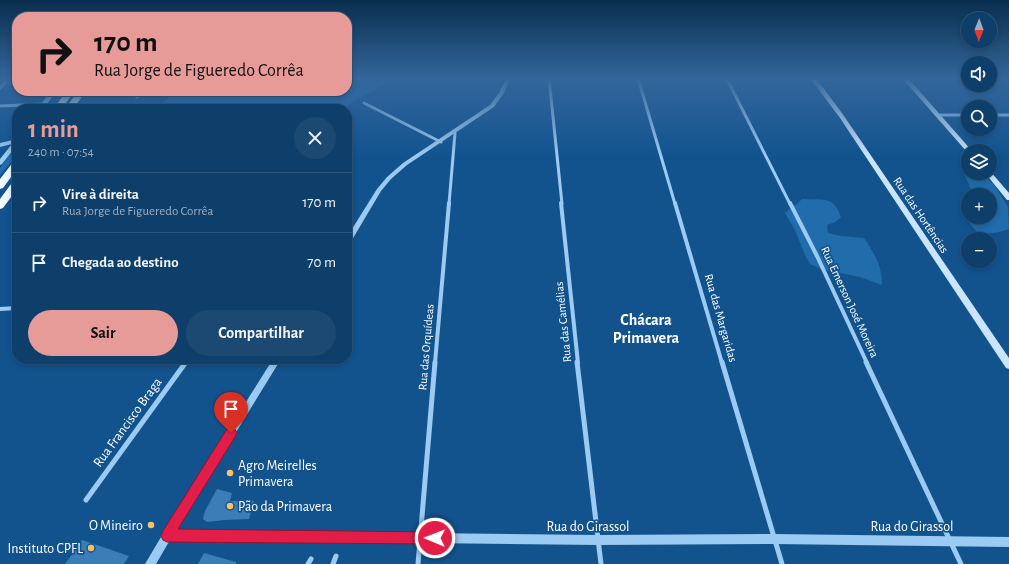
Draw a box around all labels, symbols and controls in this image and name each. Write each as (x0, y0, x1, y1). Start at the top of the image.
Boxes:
north arrow (961, 12, 997, 48)
map controls (961, 12, 997, 268)
icon: right (28, 28, 80, 80)
text: 170 m (94, 29, 158, 57)
button: sound (961, 56, 997, 92)
text: Rua Jorge de Figueredo Corrêa (94, 62, 304, 80)
button: search (961, 100, 997, 136)
button: close (294, 117, 336, 159)
text: 1 min (28, 118, 79, 142)
button: layers (961, 144, 997, 180)
text: 240 m · 07:54 (28, 146, 94, 159)
street label: Rua das Hortências (891, 175, 951, 255)
text: Vire à direita (62, 187, 139, 202)
button: + (961, 188, 997, 224)
icon: right (28, 192, 50, 214)
text: 170 m (302, 195, 336, 210)
text: Rua Jorge de Figueredo Corrêa (62, 205, 214, 218)
button: − (961, 232, 997, 268)
street label: Rua Emerson José Moreira (819, 245, 881, 360)
icon: arrive (28, 252, 50, 274)
text: Chegada ao destino (62, 255, 179, 270)
text: 70 m (307, 255, 336, 270)
street label: Rua das Margaridas (703, 273, 739, 363)
street label: Rua das Camélias (553, 281, 573, 363)
street label: Rua das Orquídeas (416, 303, 436, 391)
button: Sair (28, 310, 178, 356)
button: Compartilhar (186, 310, 336, 356)
district label: Chácara Primavera (613, 312, 680, 346)
street label: Rua Francisco Braga (91, 375, 165, 470)
pin (214, 392, 248, 433)
icon: arrive (220, 398, 242, 420)
place label: Agro Meirelles Primavera (238, 459, 317, 489)
marker: Agro Meirelles Primavera (225, 468, 235, 478)
place label: Pão da Primavera (238, 500, 333, 514)
marker: Pão da Primavera (225, 501, 235, 511)
position arrow (414, 517, 456, 559)
place label: O Mineiro (89, 519, 143, 533)
marker: O Mineiro (146, 520, 156, 530)
street label: Rua do Girassol (546, 520, 630, 534)
street label: Rua do Girassol (870, 520, 954, 534)
place label: Instituto CPFL (8, 542, 83, 556)
marker: Instituto CPFL (86, 543, 96, 553)

